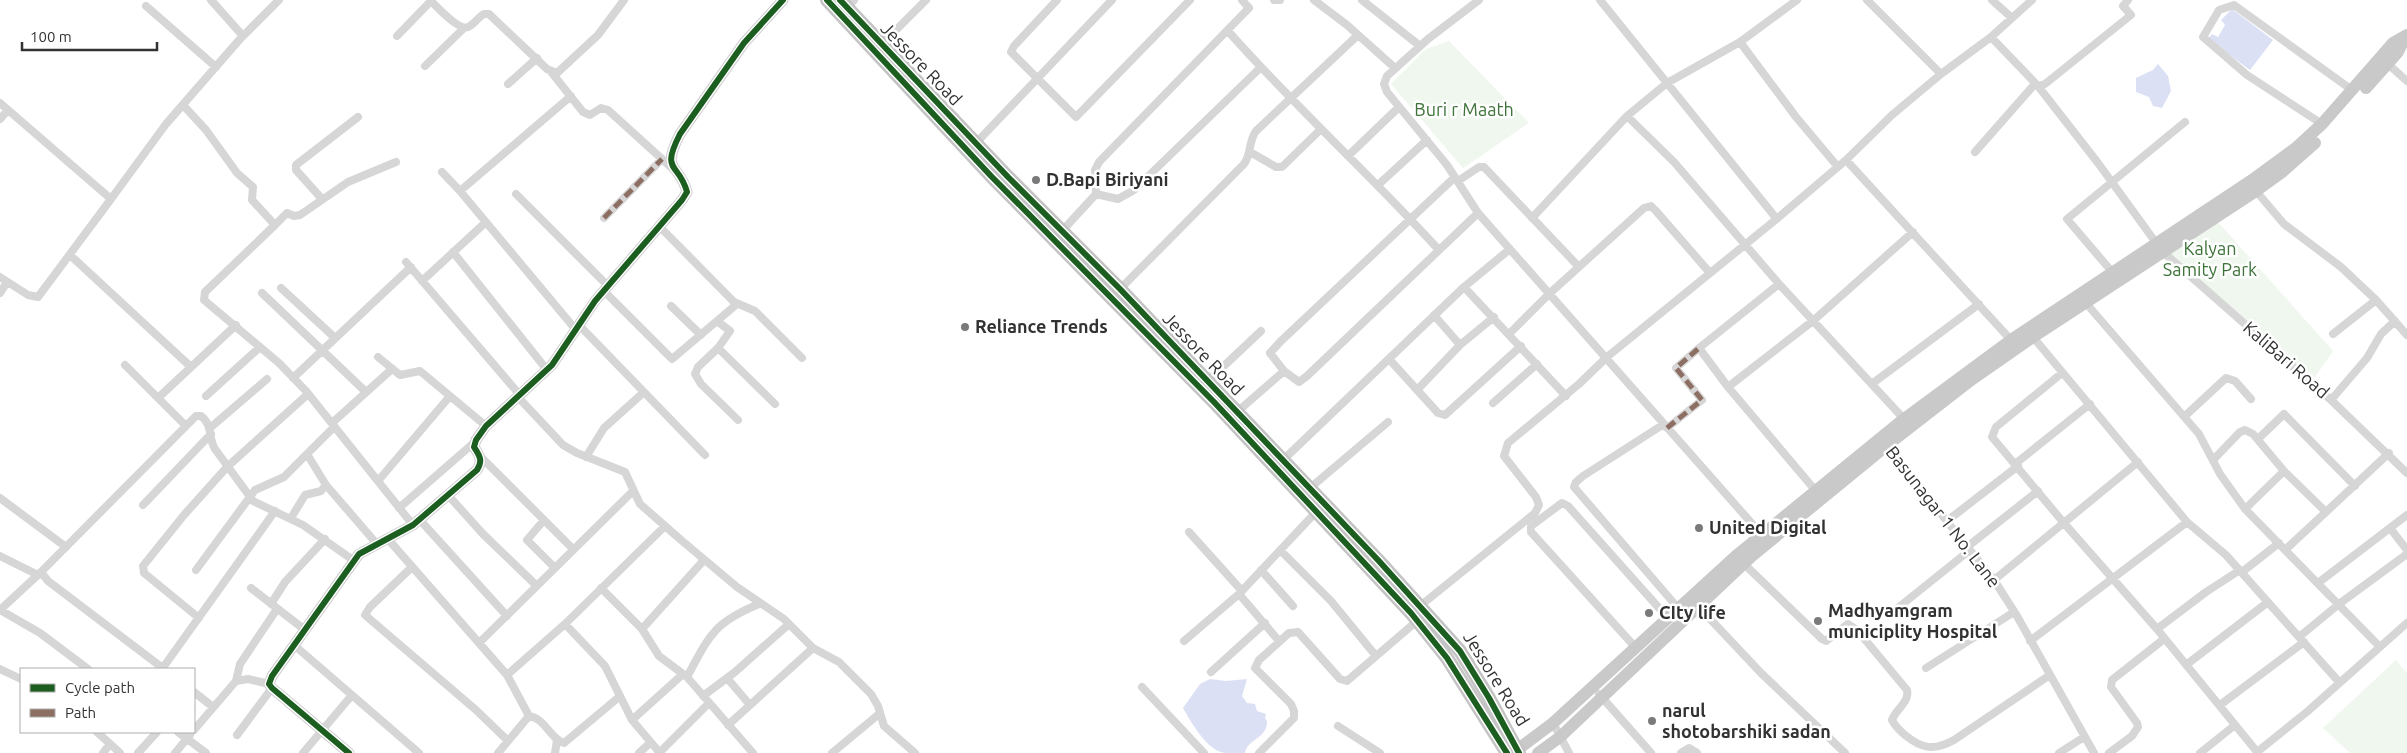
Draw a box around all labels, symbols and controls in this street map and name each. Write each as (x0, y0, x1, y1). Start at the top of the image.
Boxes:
street label: Jessore Road (877, 18, 966, 109)
scale bar (22, 20, 158, 52)
text: 100 m (30, 28, 72, 45)
park label: Buri r Maath (1414, 99, 1514, 119)
place label: D.Bapi Biriyani (1046, 169, 1169, 189)
marker: D.Bapi Biriyani (1030, 174, 1042, 186)
park label: Kalyan Samity Park (2163, 238, 2257, 279)
street label: Jessore Road (1159, 308, 1248, 399)
place label: Reliance Trends (975, 316, 1108, 336)
street label: KaliBari Road (2240, 317, 2334, 402)
marker: Reliance Trends (959, 321, 971, 333)
street label: Basunagar 1 No. Lane (1882, 442, 2005, 591)
place label: United Digital (1709, 517, 1827, 537)
marker: United Digital (1693, 522, 1705, 534)
place label: Madhyamgram municiplity Hospital (1828, 600, 1998, 641)
place label: CIty life (1659, 602, 1726, 622)
marker: CIty life (1643, 607, 1655, 619)
marker: Madhyamgram municiplity Hospital (1812, 615, 1824, 627)
street label: Jessore Road (1460, 628, 1534, 729)
legend (20, 668, 195, 733)
text: Cycle path (65, 679, 135, 696)
place label: narul shotobarshiki sadan (1662, 700, 1831, 741)
text: Path (65, 704, 96, 721)
marker: narul shotobarshiki sadan (1646, 715, 1658, 727)

